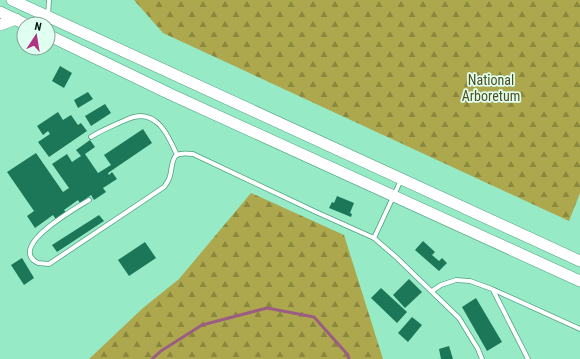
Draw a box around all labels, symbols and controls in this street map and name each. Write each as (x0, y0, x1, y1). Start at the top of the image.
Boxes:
north arrow (16, 16, 56, 56)
text: N (33, 20, 43, 34)
park label: National Arboretum (462, 72, 520, 104)

